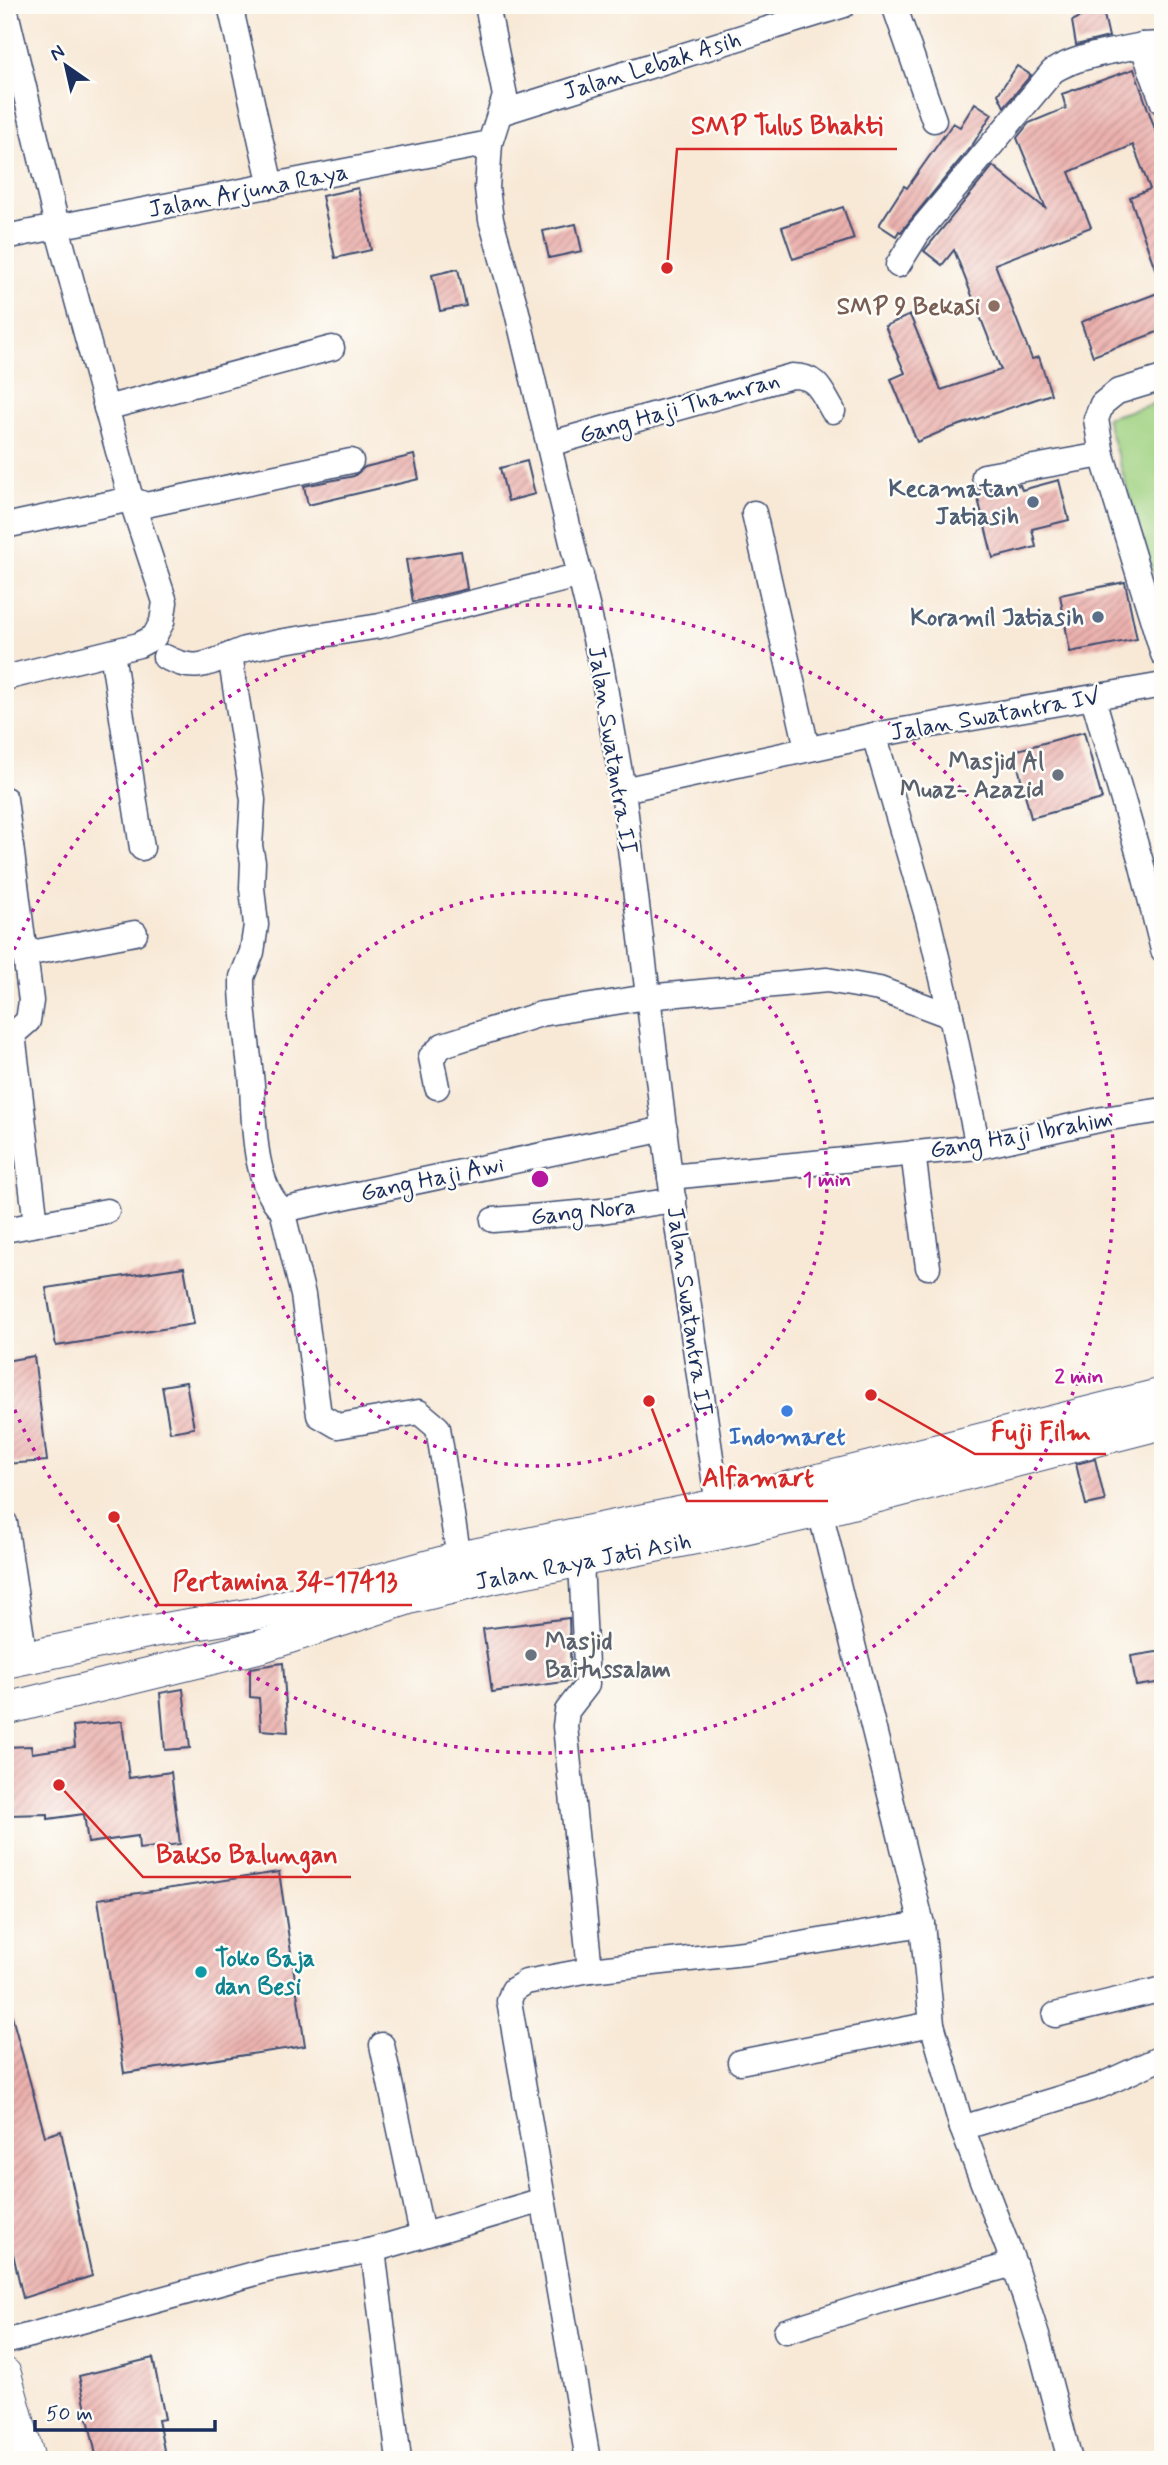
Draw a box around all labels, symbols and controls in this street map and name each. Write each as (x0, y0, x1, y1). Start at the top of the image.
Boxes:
street label: Jalan Lebak Asih (560, 25, 745, 108)
north arrow (32, 32, 102, 102)
text: N (45, 39, 70, 67)
callout: SMP Tulus Bhakti (677, 102, 897, 149)
text: SMP Tulus Bhakti (691, 110, 883, 144)
street label: Jalan Arjuna Raya (146, 157, 351, 226)
place label: SMP 9 Bekasi (837, 292, 980, 323)
marker: SMP 9 Bekasi (986, 298, 1002, 314)
street label: Gang Haji Thamran (576, 365, 784, 454)
place label: Kecamatan Jatiasih (889, 474, 1019, 533)
marker: Kecamatan Jatiasih (1025, 494, 1041, 510)
place label: Koramil Jatiasih (910, 603, 1084, 634)
marker: Koramil Jatiasih (1090, 609, 1106, 625)
street label: Jalan Swatantra II (580, 644, 643, 857)
street label: Jalan Swatantra IV (888, 682, 1103, 749)
place label: Masjid Al Muaz- Azazid (900, 747, 1044, 806)
marker: Masjid Al Muaz- Azazid (1050, 767, 1066, 783)
street label: Gang Haji Ibrahim (927, 1104, 1115, 1169)
street label: Gang Haji Awi (358, 1149, 507, 1212)
text: 1 min (803, 1166, 851, 1194)
centre of rings (528, 1167, 552, 1191)
street label: Gang Nora (529, 1192, 637, 1235)
street label: Jalan Swatantra II (659, 1205, 719, 1418)
text: 2 min (1054, 1363, 1104, 1391)
marker: Indomaret (779, 1403, 795, 1419)
callout: Fuji Film (975, 1407, 1106, 1454)
text: Fuji Film (991, 1416, 1091, 1450)
place label: Indomaret (729, 1422, 845, 1453)
callout: Alfamart (687, 1454, 828, 1501)
text: Alfamart (702, 1462, 814, 1496)
street label: Jalan Raya Jati Asih (473, 1526, 694, 1599)
callout: Pertamina 34-17413 (159, 1558, 412, 1605)
text: Pertamina 34-17413 (173, 1566, 397, 1600)
place label: Masjid Baitussalam (545, 1627, 671, 1686)
marker: Masjid Baitussalam (523, 1647, 539, 1663)
callout: Bakso Balungan (143, 1830, 351, 1877)
text: Bakso Balungan (156, 1839, 338, 1874)
place label: Toko Baja dan Besi (215, 1944, 315, 2003)
marker: Toko Baja dan Besi (193, 1964, 209, 1980)
scale bar (35, 2388, 215, 2432)
text: 50 m (46, 2400, 93, 2428)

